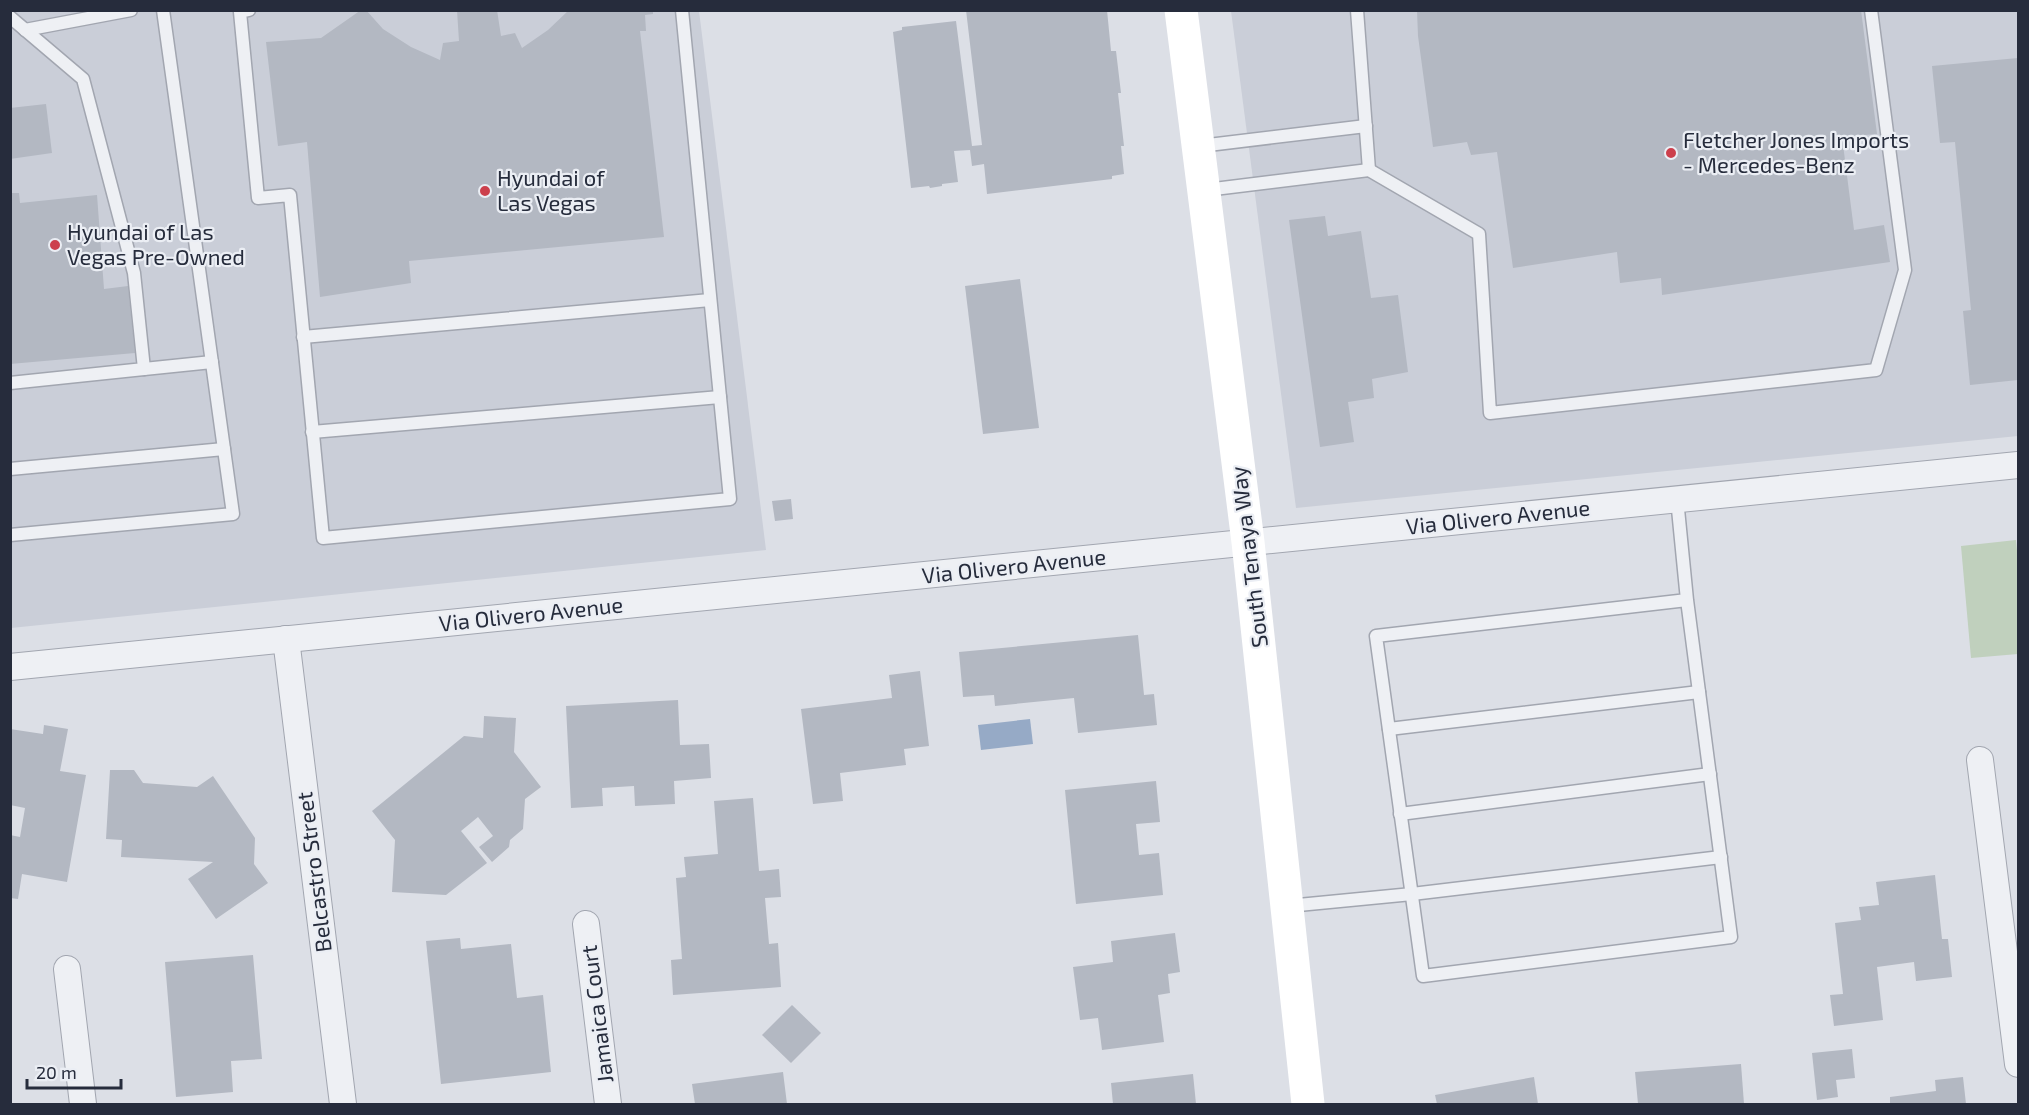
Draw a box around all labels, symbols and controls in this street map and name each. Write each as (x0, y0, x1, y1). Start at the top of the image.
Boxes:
place label: Fletcher Jones Imports - Mercedes-Benz (1683, 126, 1909, 177)
marker: Fletcher Jones Imports - Mercedes-Benz (1664, 146, 1678, 160)
place label: Hyundai of Las Vegas (497, 164, 605, 215)
marker: Hyundai of Las Vegas (478, 184, 492, 198)
place label: Hyundai of Las Vegas Pre-Owned (67, 218, 245, 269)
marker: Hyundai of Las Vegas Pre-Owned (48, 238, 62, 252)
street label: South Tenaya Way (1224, 465, 1272, 649)
street label: Via Olivero Avenue (1405, 493, 1591, 539)
street label: Via Olivero Avenue (921, 542, 1107, 588)
street label: Via Olivero Avenue (438, 590, 624, 636)
street label: Belcastro Street (290, 790, 336, 954)
street label: Jamaica Court (575, 944, 617, 1085)
scale bar (27, 1052, 122, 1090)
text: 20 m (36, 1061, 77, 1083)

